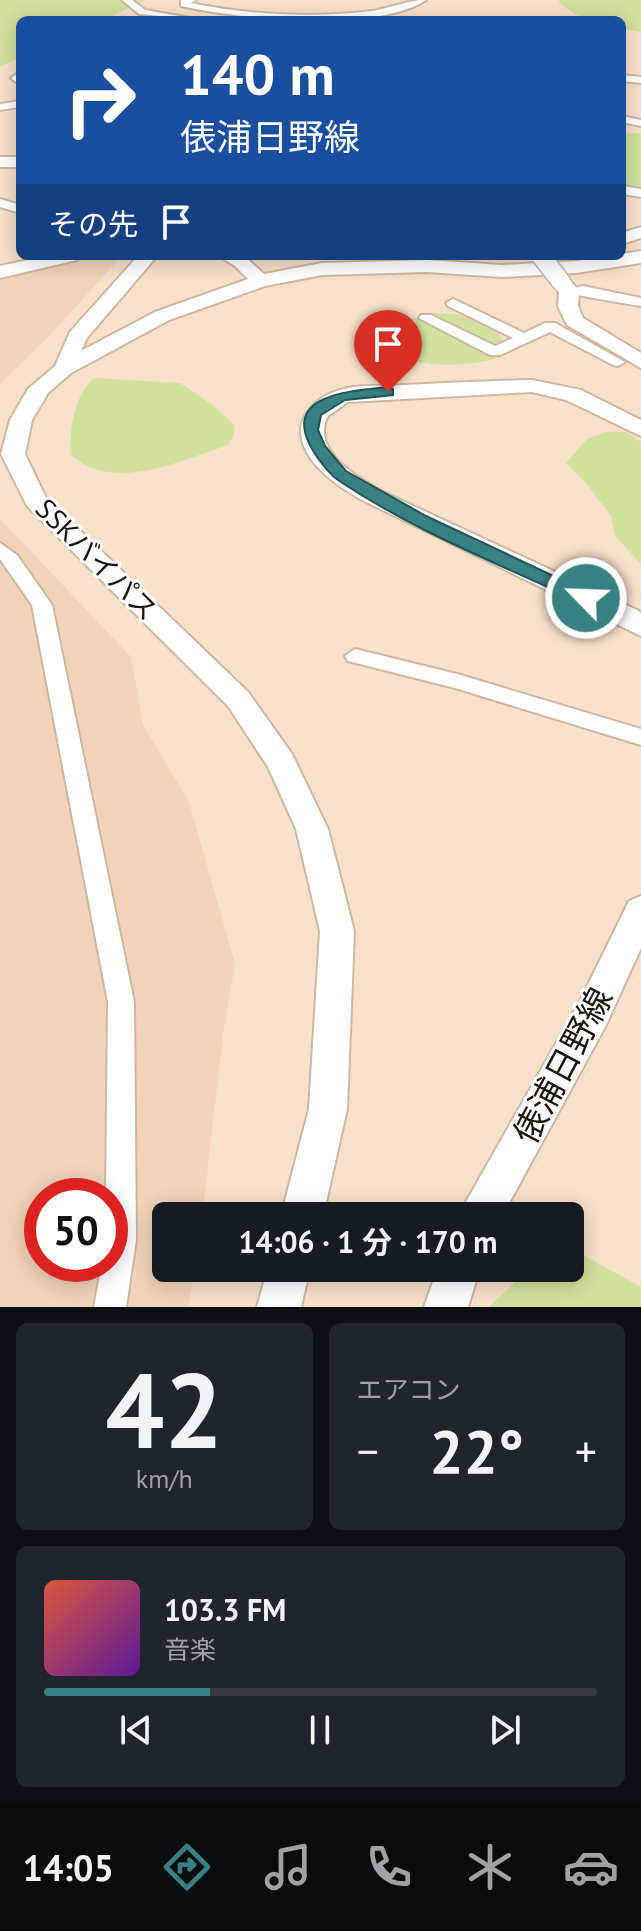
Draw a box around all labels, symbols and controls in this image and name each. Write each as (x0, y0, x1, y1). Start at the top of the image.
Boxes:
text: 140 m (180, 38, 335, 110)
icon: right (48, 48, 152, 152)
text: 俵浦日野線 (180, 113, 360, 160)
icon: arrive (154, 200, 198, 244)
text: その先 (48, 204, 138, 243)
pin (354, 310, 422, 392)
icon: arrive (366, 322, 410, 366)
street label: SSKバイパス (28, 490, 166, 628)
position arrow (544, 556, 628, 640)
street label: 俵浦日野線 (503, 980, 621, 1150)
speed limit sign: 50 (24, 1178, 128, 1282)
text: 14:06 · 1 分 · 170 m (238, 1222, 498, 1261)
text: 42 (105, 1342, 223, 1477)
text: エアコン (357, 1373, 461, 1406)
text: 22° (430, 1412, 524, 1490)
text: − (357, 1422, 379, 1479)
text: + (575, 1422, 597, 1479)
text: km/h (136, 1462, 193, 1495)
text: 103.3 FM (164, 1590, 286, 1629)
text: 音楽 (164, 1633, 216, 1666)
icon: previous (114, 1708, 158, 1752)
icon: pause (298, 1708, 342, 1752)
icon: next (483, 1708, 527, 1752)
icon: directions (159, 1839, 215, 1895)
icon: music (260, 1839, 316, 1895)
icon: phone (361, 1839, 417, 1895)
icon: climate (462, 1839, 518, 1895)
icon: car (563, 1839, 619, 1895)
text: 14:05 (22, 1844, 114, 1891)

